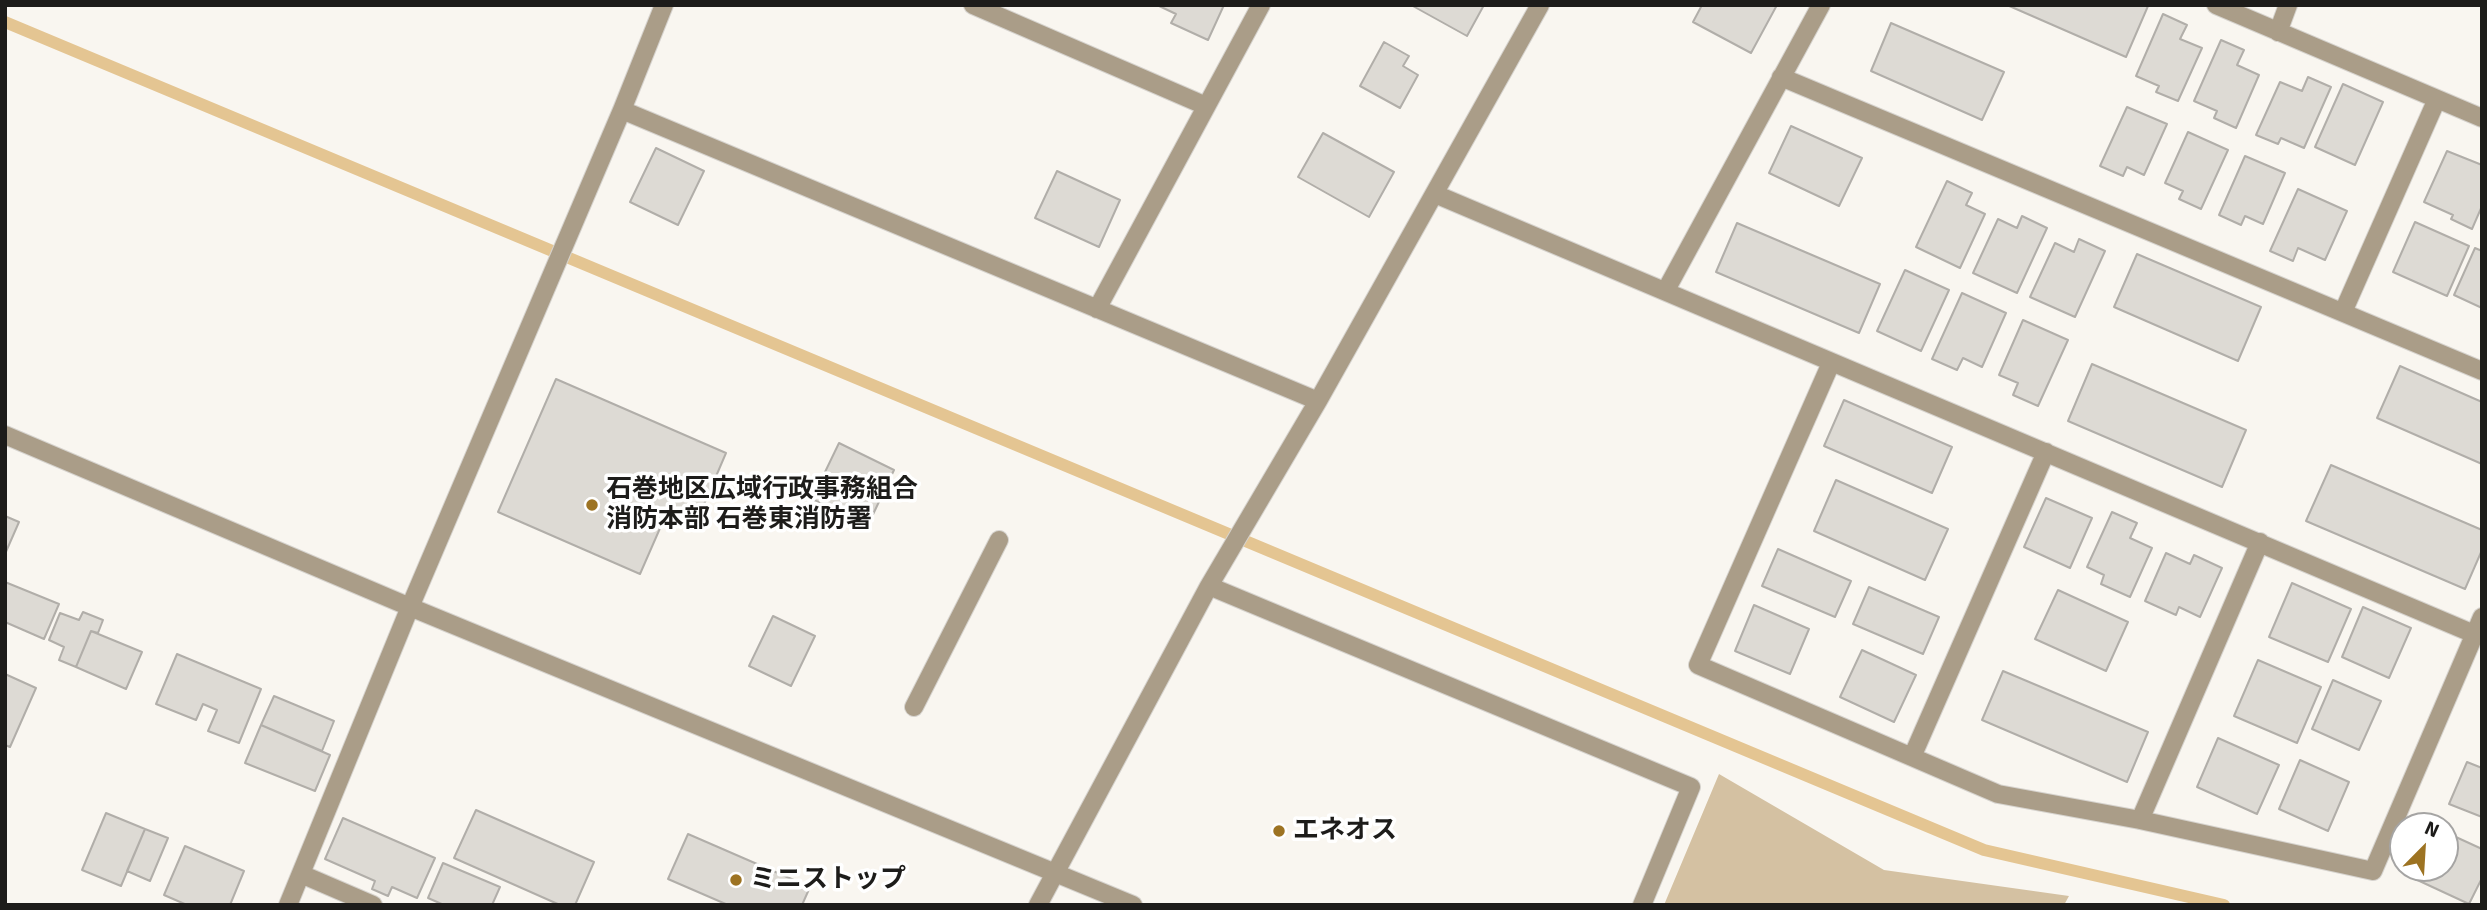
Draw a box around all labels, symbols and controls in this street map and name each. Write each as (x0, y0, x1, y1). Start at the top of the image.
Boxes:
place label: 石巻地区広域行政事務組合 消防本部 石巻東消防署 (606, 474, 918, 536)
marker: 石巻地区広域行政事務組合 消防本部 石巻東消防署 (584, 497, 600, 513)
north arrow (2389, 812, 2459, 882)
place label: エネオス (1293, 815, 1397, 847)
text: N (2421, 816, 2443, 843)
marker: エネオス (1271, 823, 1287, 839)
place label: ミニストップ (750, 864, 906, 896)
marker: ミニストップ (728, 872, 744, 888)

